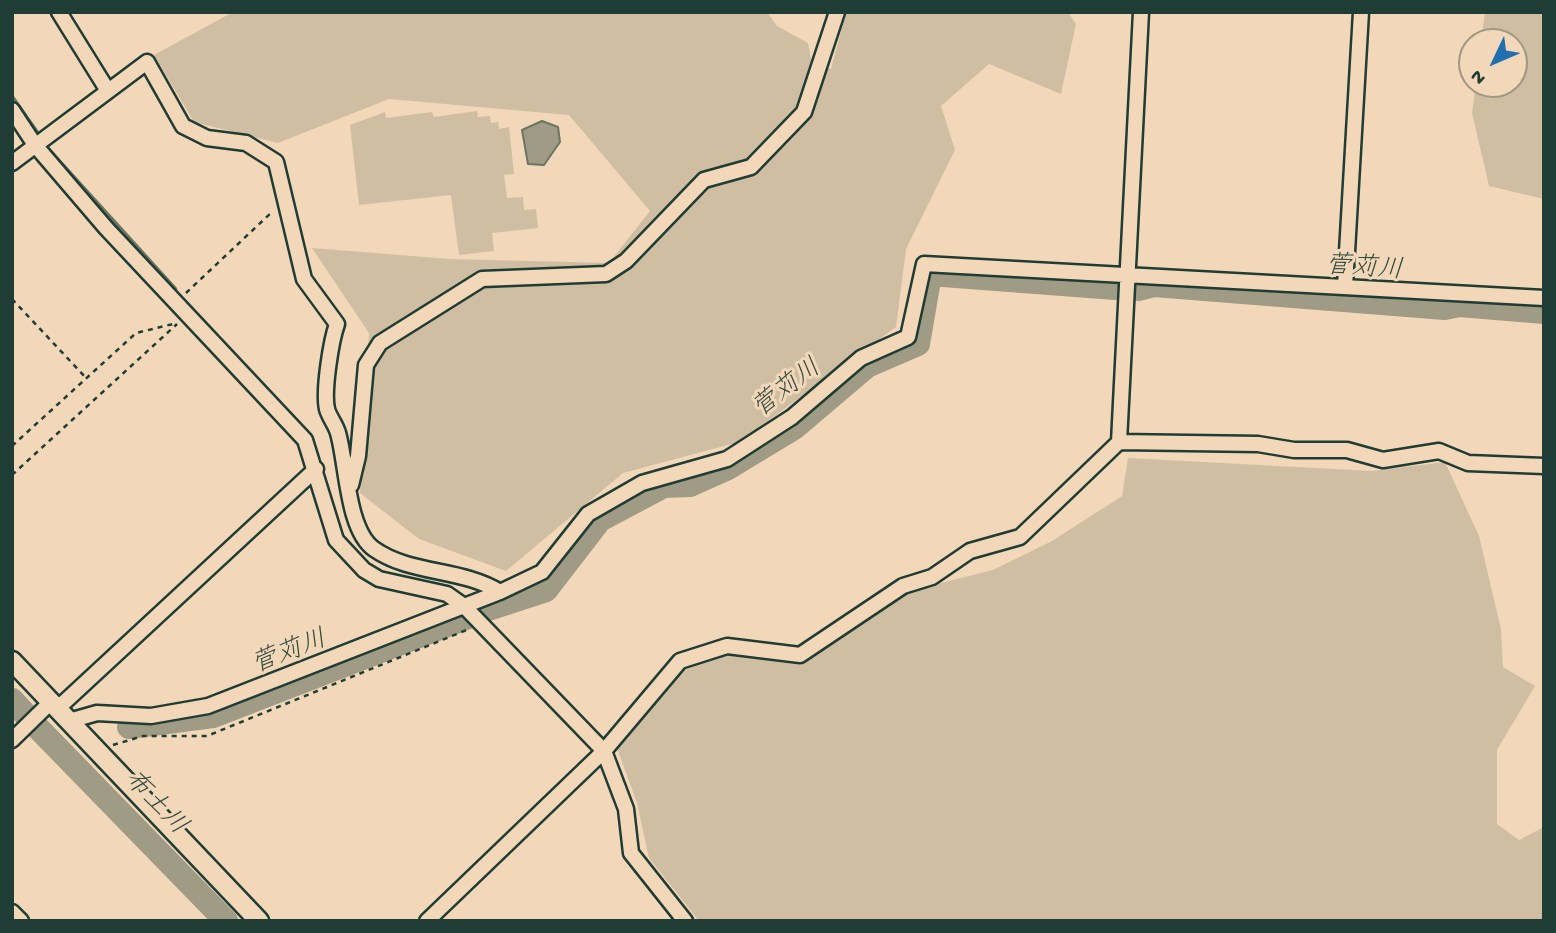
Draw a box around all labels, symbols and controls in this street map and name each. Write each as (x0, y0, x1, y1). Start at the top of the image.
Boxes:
north arrow (1458, 28, 1528, 98)
text: N (1466, 64, 1492, 89)
water label: 菅苅川 (1324, 252, 1404, 288)
water label: 菅苅川 (747, 354, 829, 426)
water label: 菅苅川 (248, 625, 332, 683)
water label: 布土川 (116, 765, 192, 843)

